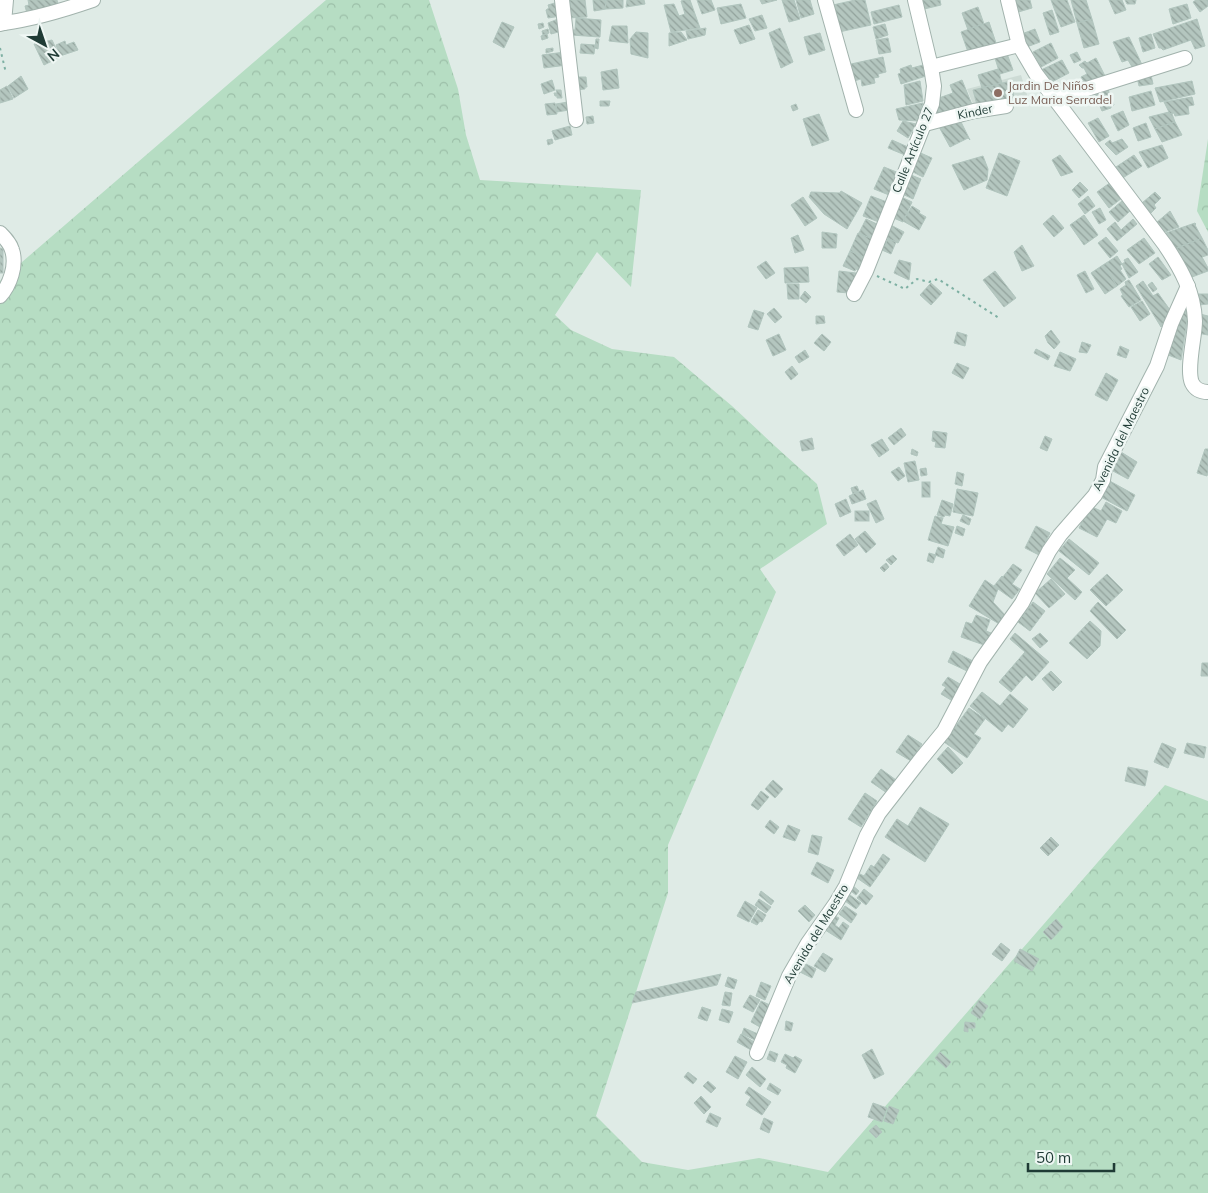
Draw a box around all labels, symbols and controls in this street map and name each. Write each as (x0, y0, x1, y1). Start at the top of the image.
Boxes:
north arrow (20, 20, 70, 70)
text: N (44, 45, 63, 65)
place label: Jardin De Niños Luz Maria Serradel (1008, 78, 1112, 107)
marker: Jardin De Niños Luz Maria Serradel (992, 87, 1004, 99)
street label: Kinder (956, 100, 994, 123)
street label: Calle Artículo 27 (888, 105, 937, 195)
street label: Avenida del Maestro (1089, 384, 1152, 493)
street label: Avenida del Maestro (780, 881, 851, 986)
scale bar (1028, 1140, 1114, 1172)
text: 50 m (1036, 1148, 1071, 1167)

